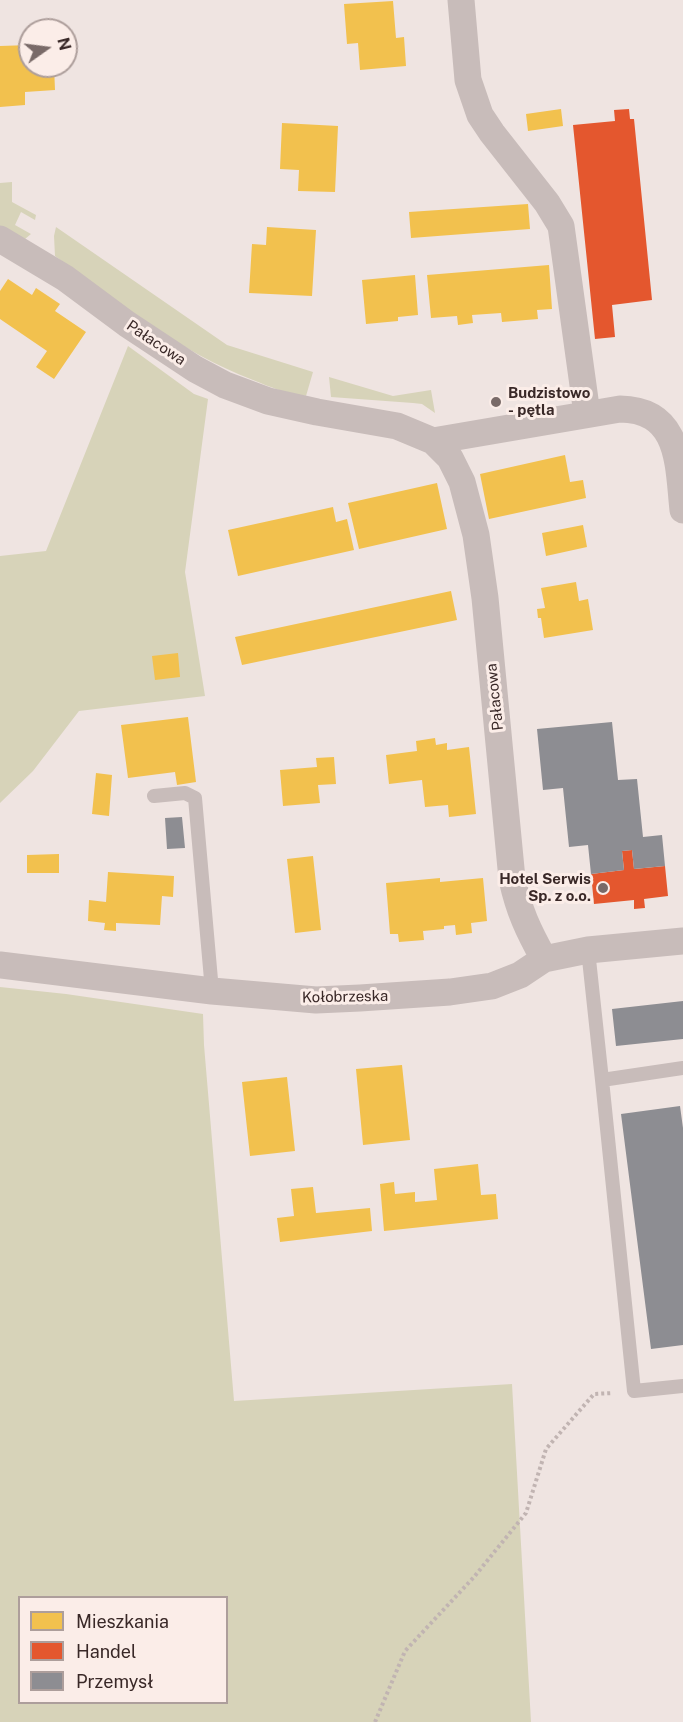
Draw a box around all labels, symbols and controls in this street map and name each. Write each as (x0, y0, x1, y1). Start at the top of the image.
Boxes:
north arrow (18, 18, 78, 78)
text: N (53, 36, 75, 52)
street label: Pałacowa (123, 317, 189, 369)
place label: Budzistowo - pętla (508, 384, 590, 419)
marker: Budzistowo - pętla (489, 395, 503, 409)
street label: Pałacowa (483, 663, 507, 731)
place label: Hotel Serwis Sp. z o.o. (499, 870, 591, 905)
marker: Hotel Serwis Sp. z o.o. (596, 881, 610, 895)
street label: Kołobrzeska (302, 987, 388, 1007)
legend (18, 1596, 228, 1704)
text: Mieszkania (76, 1611, 169, 1632)
text: Handel (76, 1641, 136, 1662)
text: Przemysł (76, 1671, 154, 1692)

